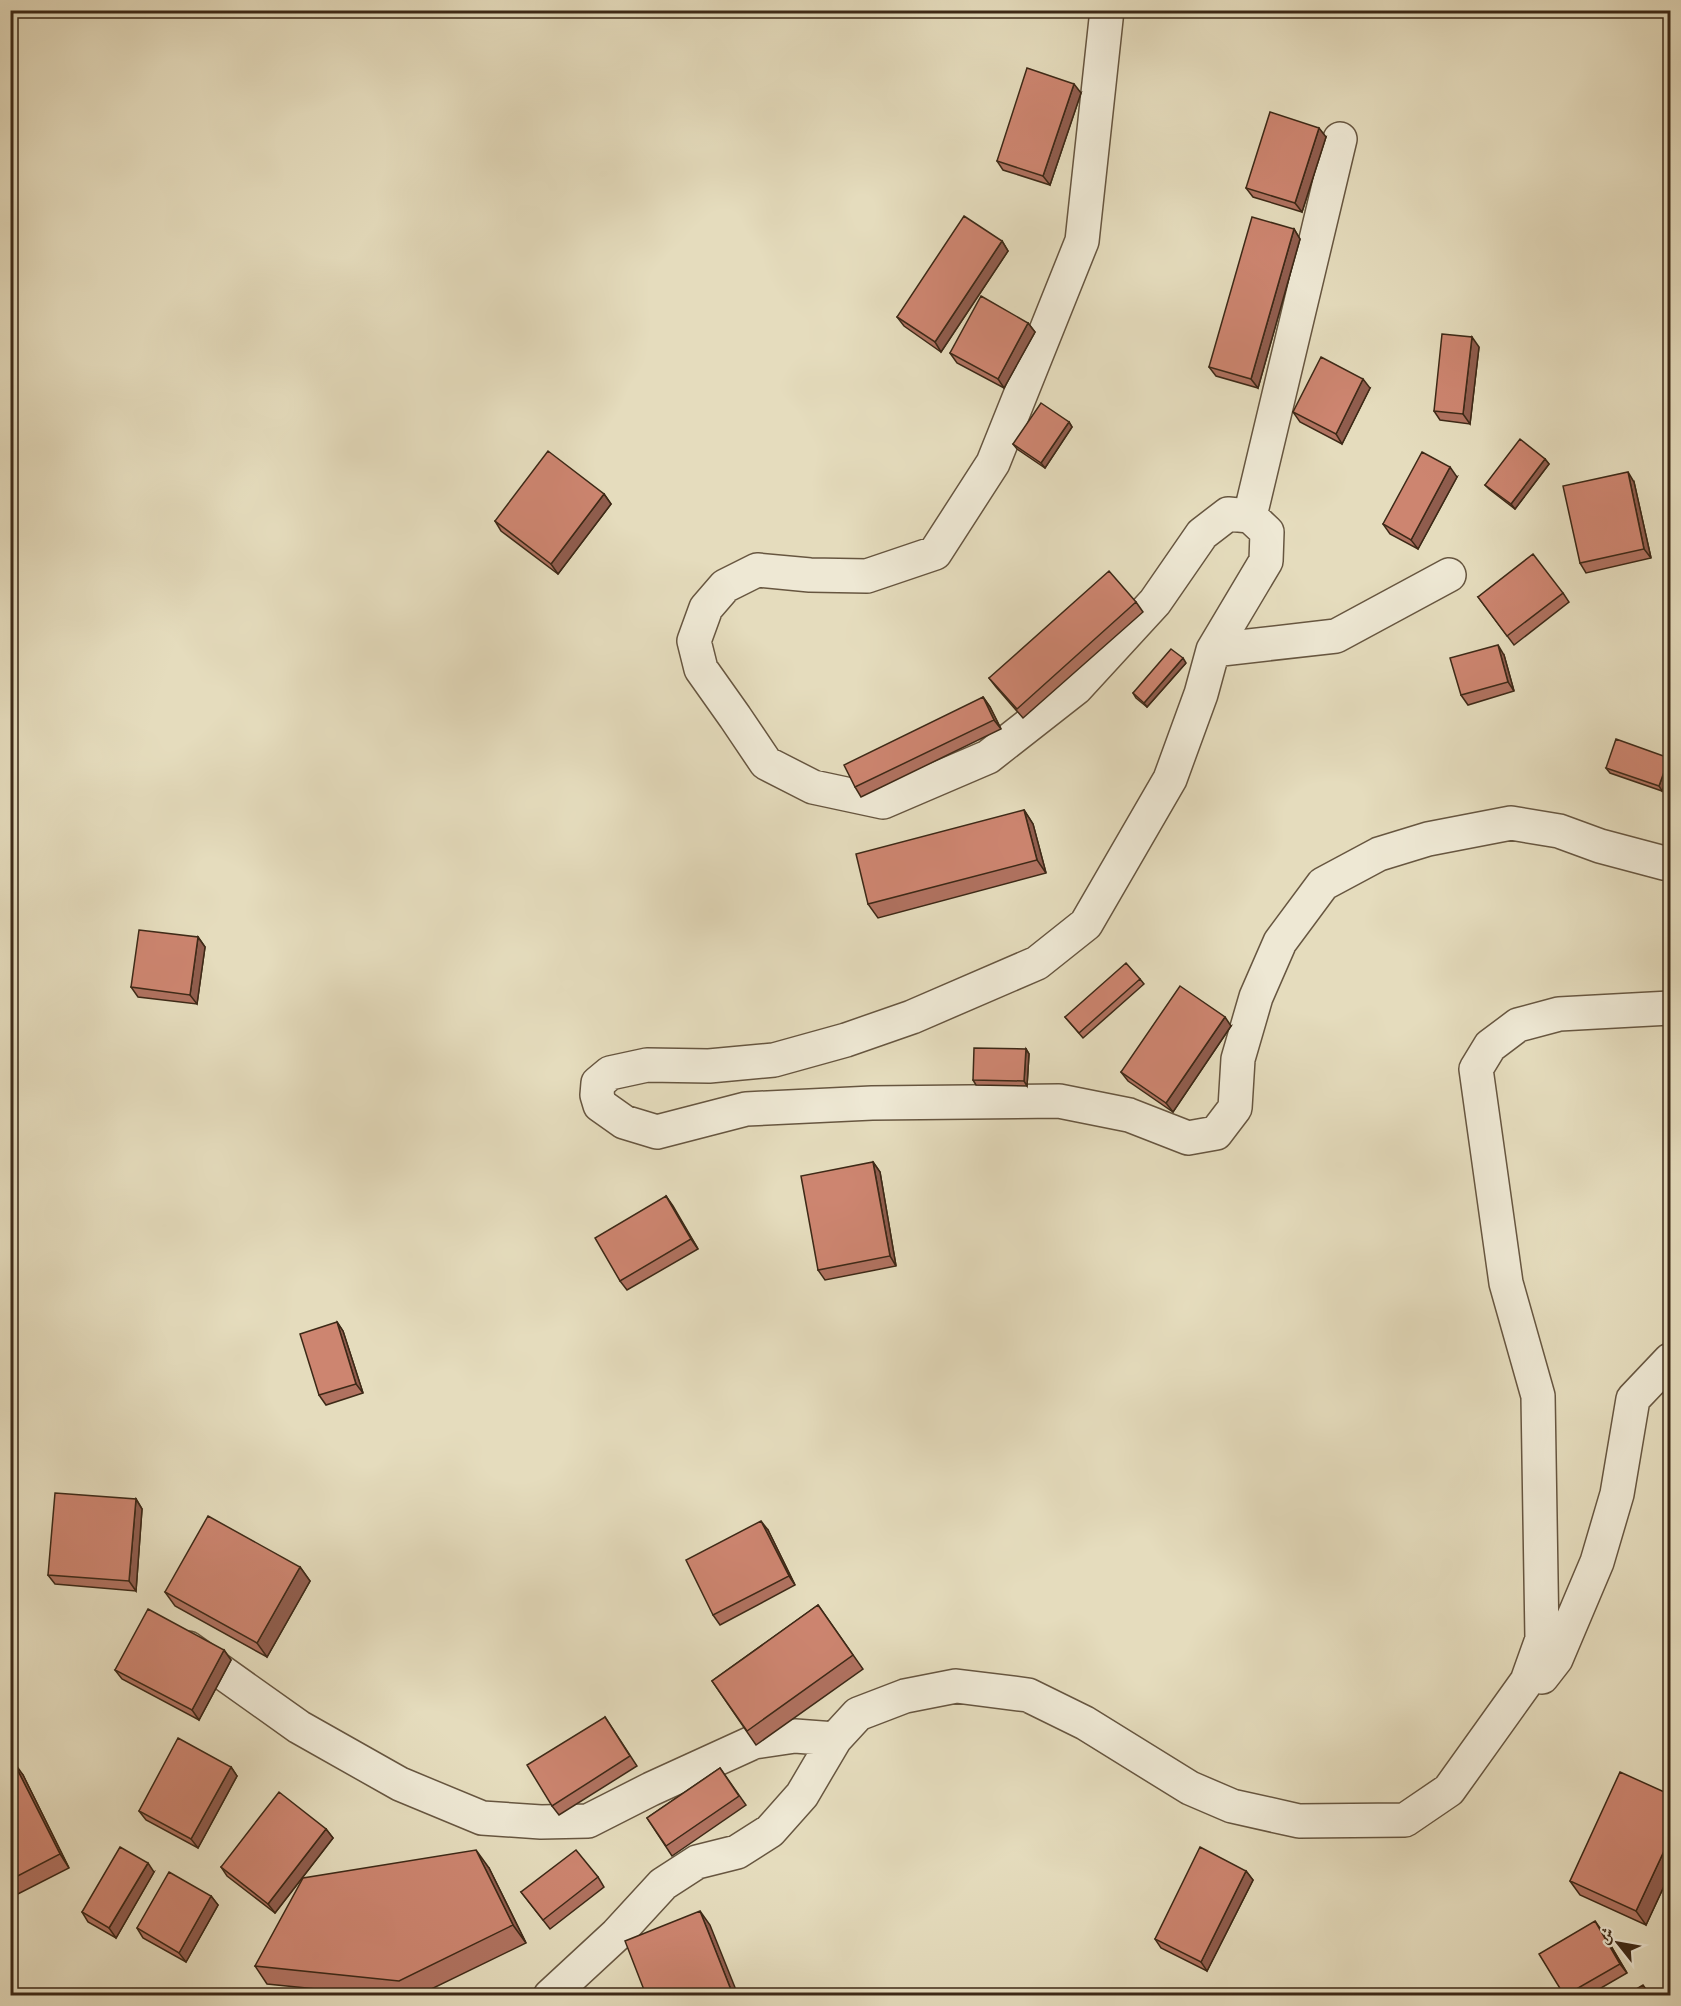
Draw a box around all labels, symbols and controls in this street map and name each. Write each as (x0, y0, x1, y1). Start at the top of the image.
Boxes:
north arrow (1588, 1913, 1648, 1973)
text: ش (1593, 1924, 1618, 1947)

